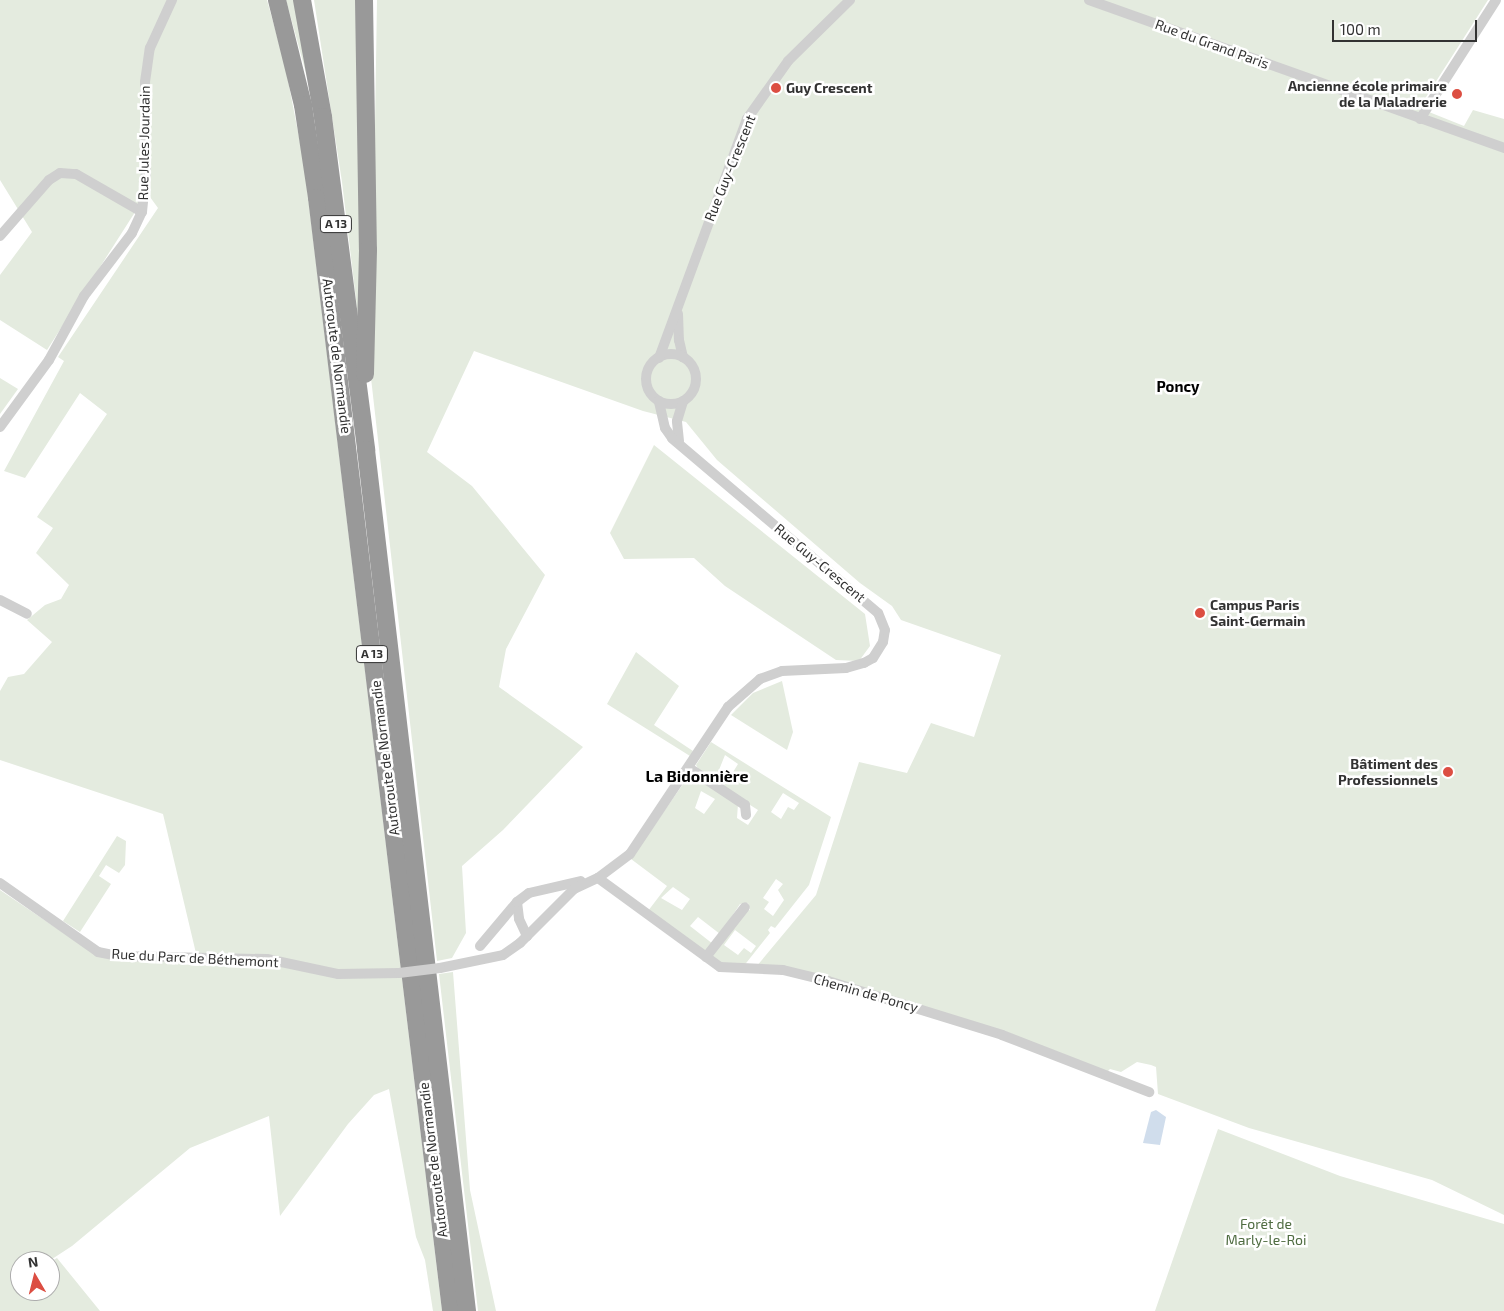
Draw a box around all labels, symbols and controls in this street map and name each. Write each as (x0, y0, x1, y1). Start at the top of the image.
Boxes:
scale bar (1334, 10, 1479, 42)
street label: Rue du Grand Paris (1153, 16, 1271, 72)
text: 100 m (1340, 20, 1381, 38)
place label: Ancienne école primaire de la Maladrerie (1288, 78, 1447, 110)
place label: Guy Crescent (786, 80, 873, 96)
marker: Guy Crescent (770, 82, 782, 94)
street label: Rue Jules Jourdain (135, 85, 153, 201)
marker: Ancienne école primaire de la Maladrerie (1451, 88, 1463, 100)
street label: Rue Guy-Crescent (701, 112, 759, 224)
road number: A 13 (320, 214, 352, 233)
street label: Autoroute de Normandie (319, 277, 355, 435)
district label: Poncy (1156, 378, 1200, 396)
street label: Rue Guy-Crescent (771, 520, 869, 606)
place label: Campus Paris Saint-Germain (1210, 597, 1306, 630)
marker: Campus Paris Saint-Germain (1194, 607, 1206, 619)
road number: A 13 (356, 644, 388, 664)
street label: Autoroute de Normandie (367, 679, 403, 837)
place label: Bâtiment des Professionnels (1338, 756, 1438, 789)
district label: La Bidonnière (645, 766, 749, 786)
marker: Bâtiment des Professionnels (1442, 766, 1454, 778)
street label: Rue du Parc de Béthemont (111, 945, 279, 971)
street label: Chemin de Poncy (812, 970, 920, 1016)
street label: Autoroute de Normandie (415, 1081, 451, 1239)
park label: Forêt de Marly-le-Roi (1225, 1216, 1307, 1248)
north arrow (10, 1251, 60, 1301)
text: N (27, 1253, 39, 1271)

